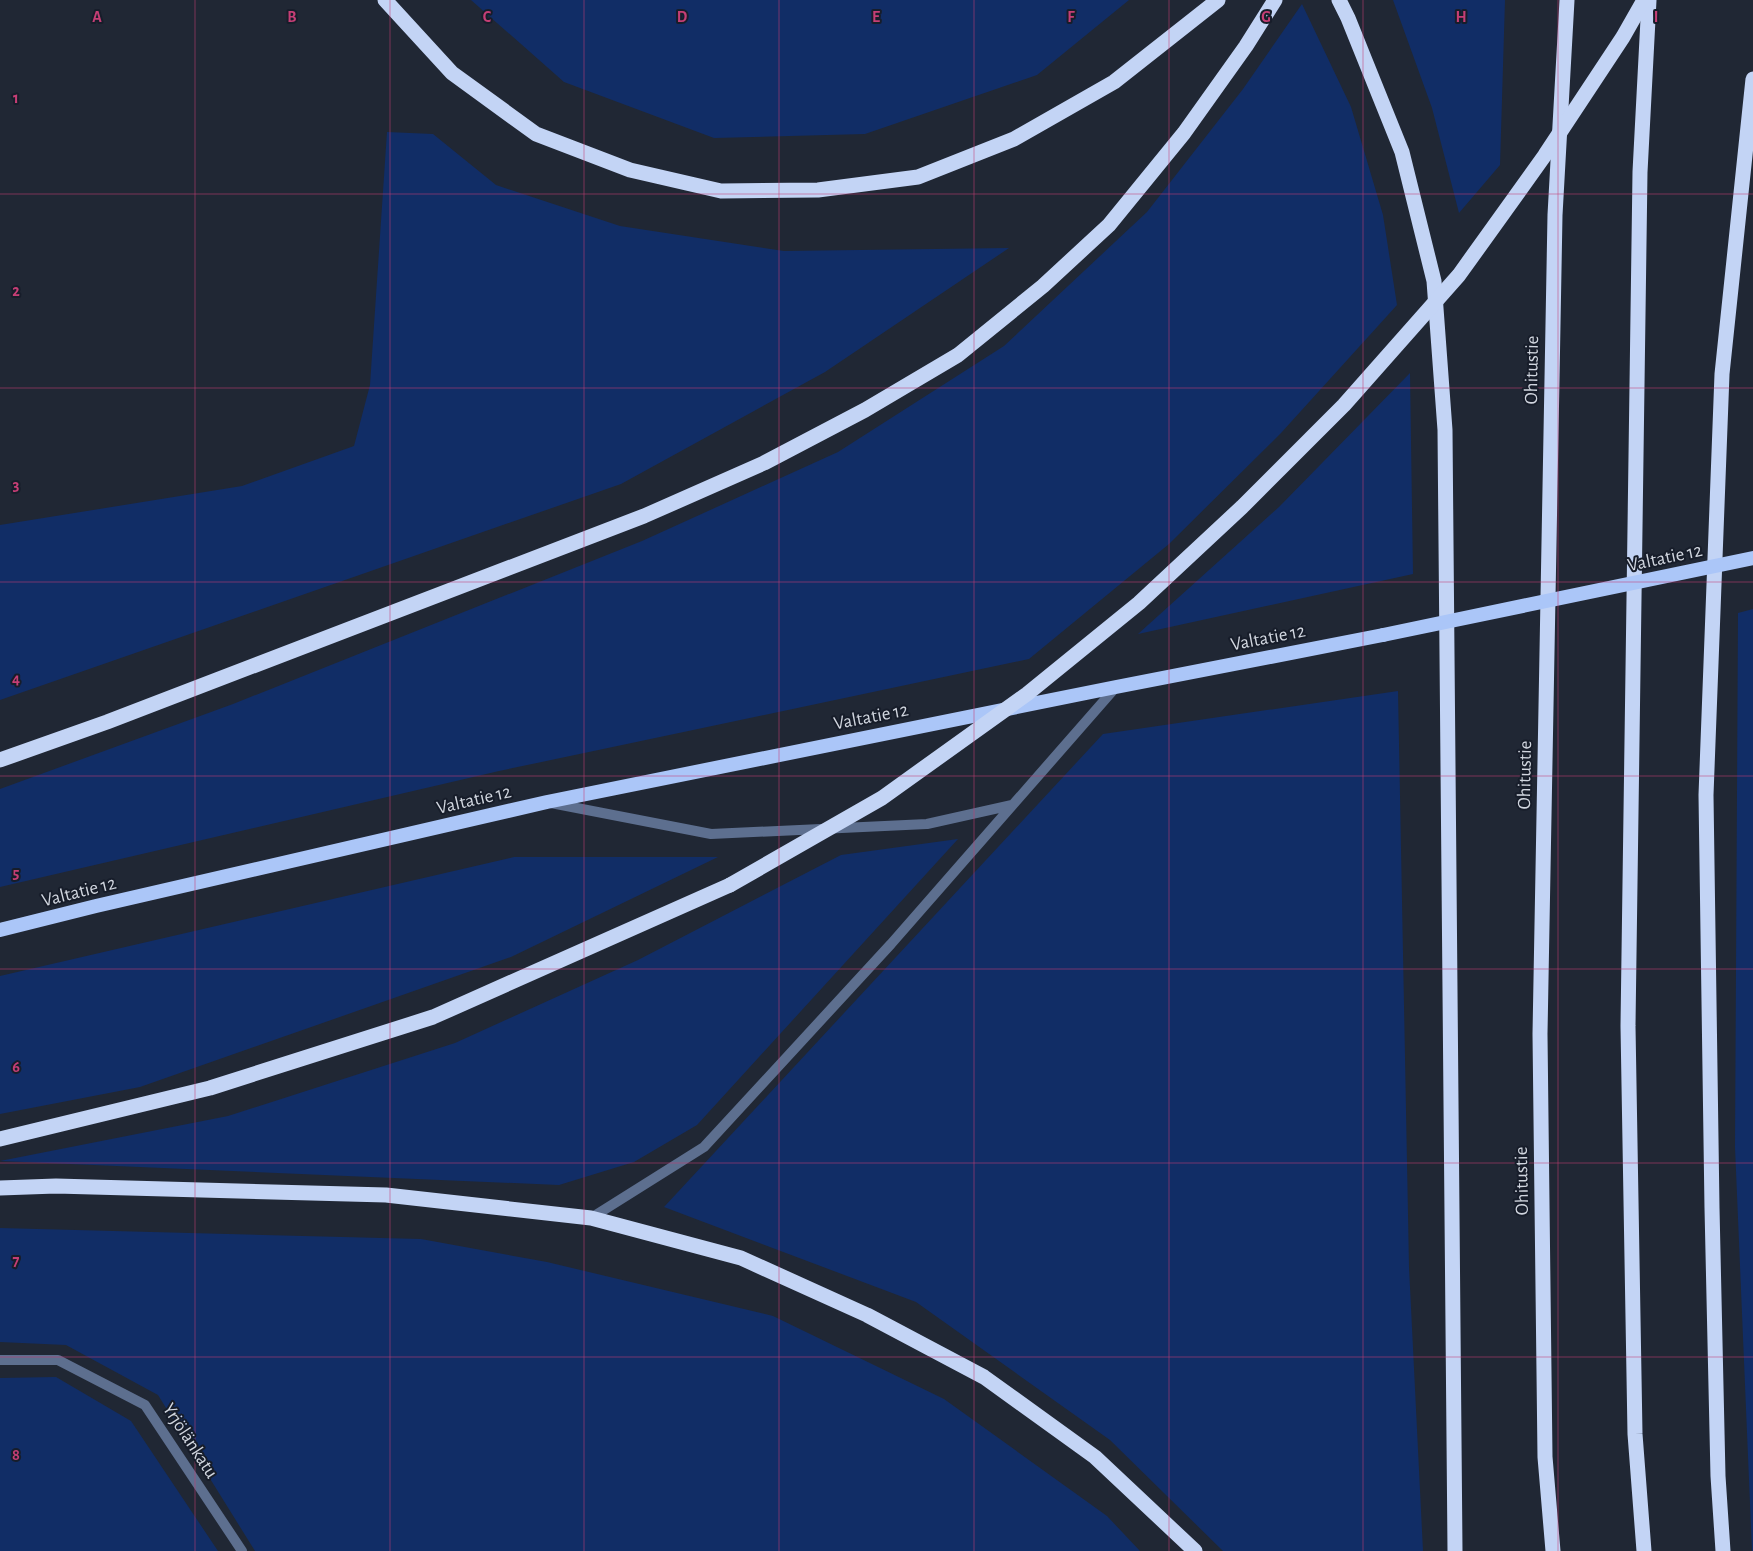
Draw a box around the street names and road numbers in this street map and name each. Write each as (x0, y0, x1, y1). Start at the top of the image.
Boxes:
street label: Ohitustie (1522, 335, 1542, 405)
street label: Valtatie 12 (1626, 541, 1704, 575)
street label: Valtatie 12 (1229, 621, 1307, 655)
street label: Valtatie 12 (832, 700, 910, 734)
street label: Ohitustie (1515, 740, 1535, 810)
street label: Valtatie 12 (435, 782, 513, 818)
street label: Valtatie 12 (40, 874, 118, 910)
street label: Ohitustie (1512, 1146, 1532, 1216)
street label: Yrjölänkatu (159, 1400, 221, 1482)

